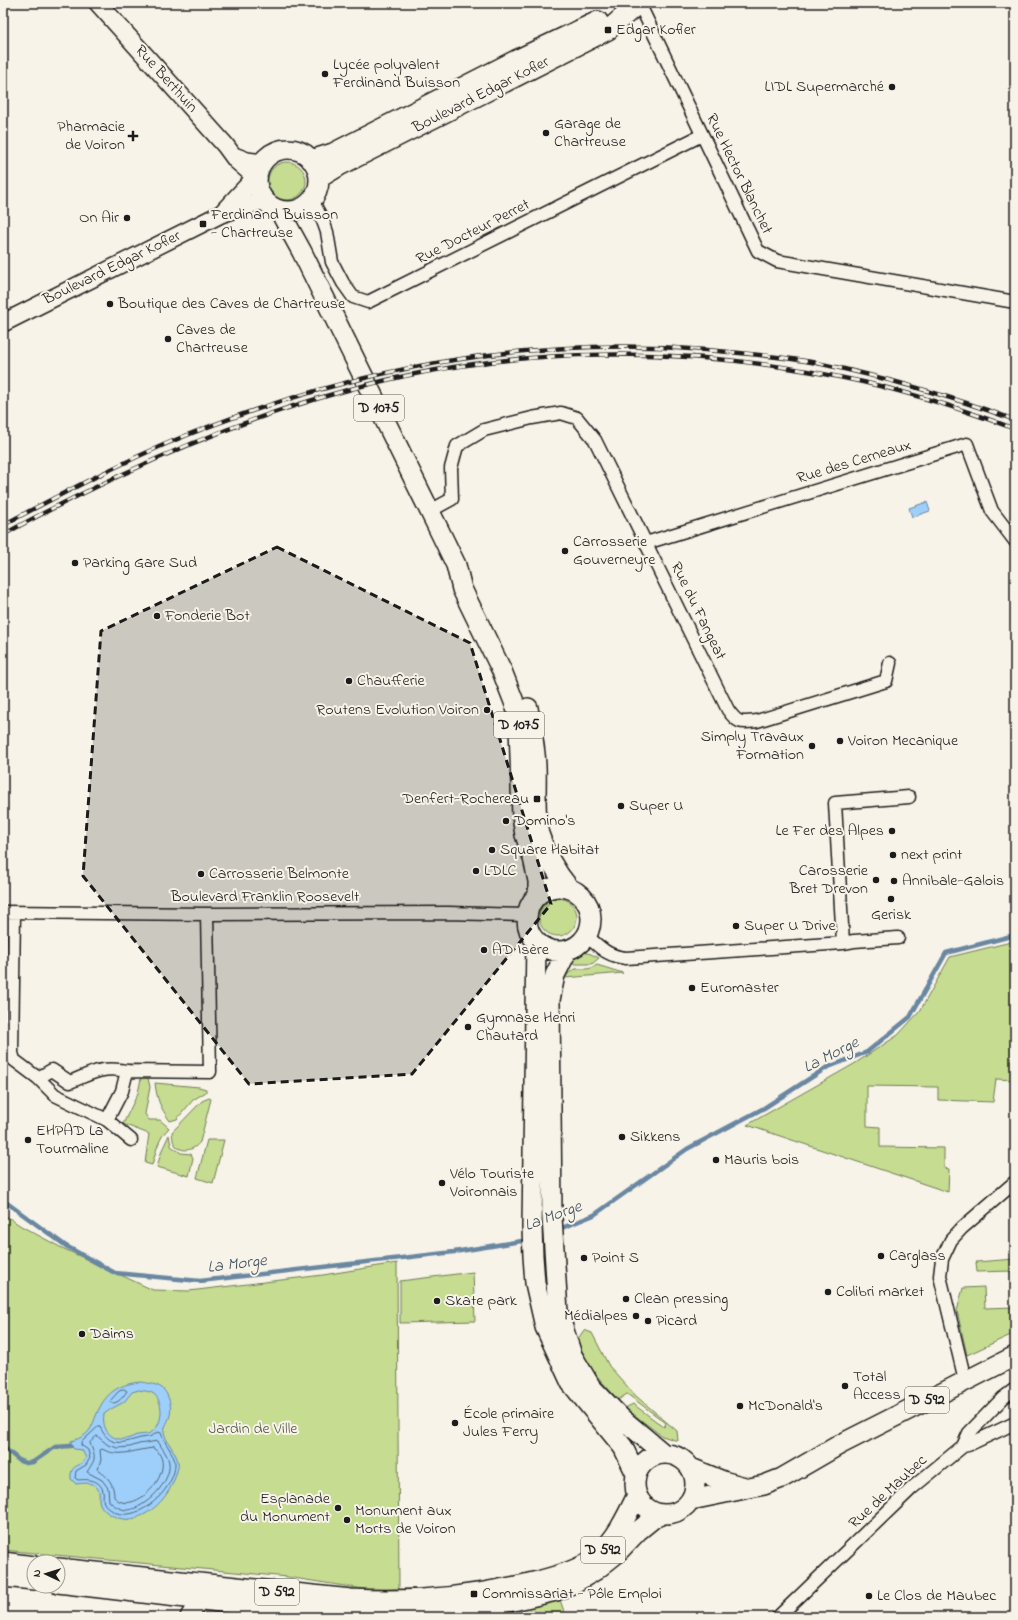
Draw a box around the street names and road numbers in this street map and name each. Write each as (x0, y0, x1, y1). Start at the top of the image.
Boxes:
street label: Rue Berthuin (129, 39, 203, 119)
street label: Boulevard Edgar Kofler (408, 50, 554, 140)
street label: Rue Hector Blanchet (699, 110, 779, 239)
street label: Rue Docteur Perret (412, 193, 535, 271)
street label: Boulevard Edgar Kofler (38, 224, 185, 312)
road number: D 1075 (354, 395, 404, 421)
street label: Rue des Cerneaux (794, 433, 914, 491)
street label: Rue du Fangeat (664, 558, 732, 665)
road number: D 1075 (494, 712, 544, 738)
street label: Boulevard Franklin Roosevelt (170, 885, 360, 909)
road number: D 592 (905, 1387, 949, 1413)
street label: Rue de Maubec (843, 1449, 933, 1535)
road number: D 592 (581, 1537, 625, 1563)
road number: D 592 (255, 1579, 299, 1605)

